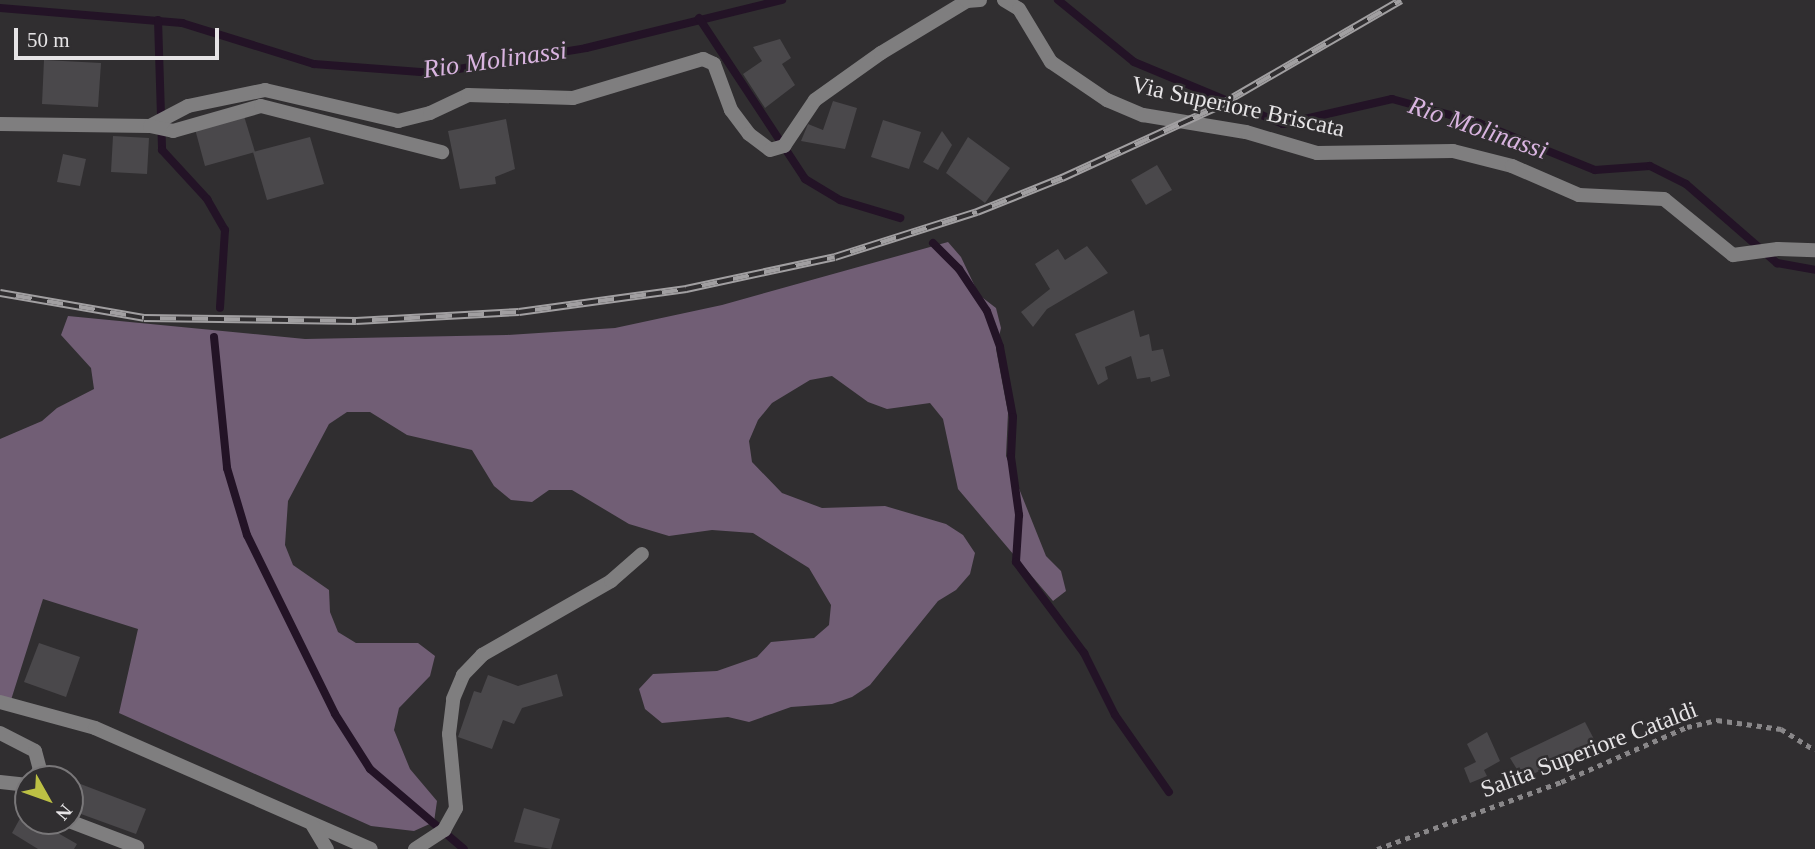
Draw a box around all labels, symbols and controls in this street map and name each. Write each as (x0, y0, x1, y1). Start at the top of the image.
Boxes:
scale bar (18, 14, 222, 58)
text: 50 m (27, 28, 70, 52)
water label: Rio Molinassi (421, 34, 569, 86)
street label: Via Superiore Briscata (1129, 70, 1347, 144)
water label: Rio Molinassi (1404, 90, 1552, 166)
street label: Salita Superiore Cataldi (1477, 695, 1701, 805)
north arrow (14, 765, 84, 835)
text: N (51, 801, 76, 825)

